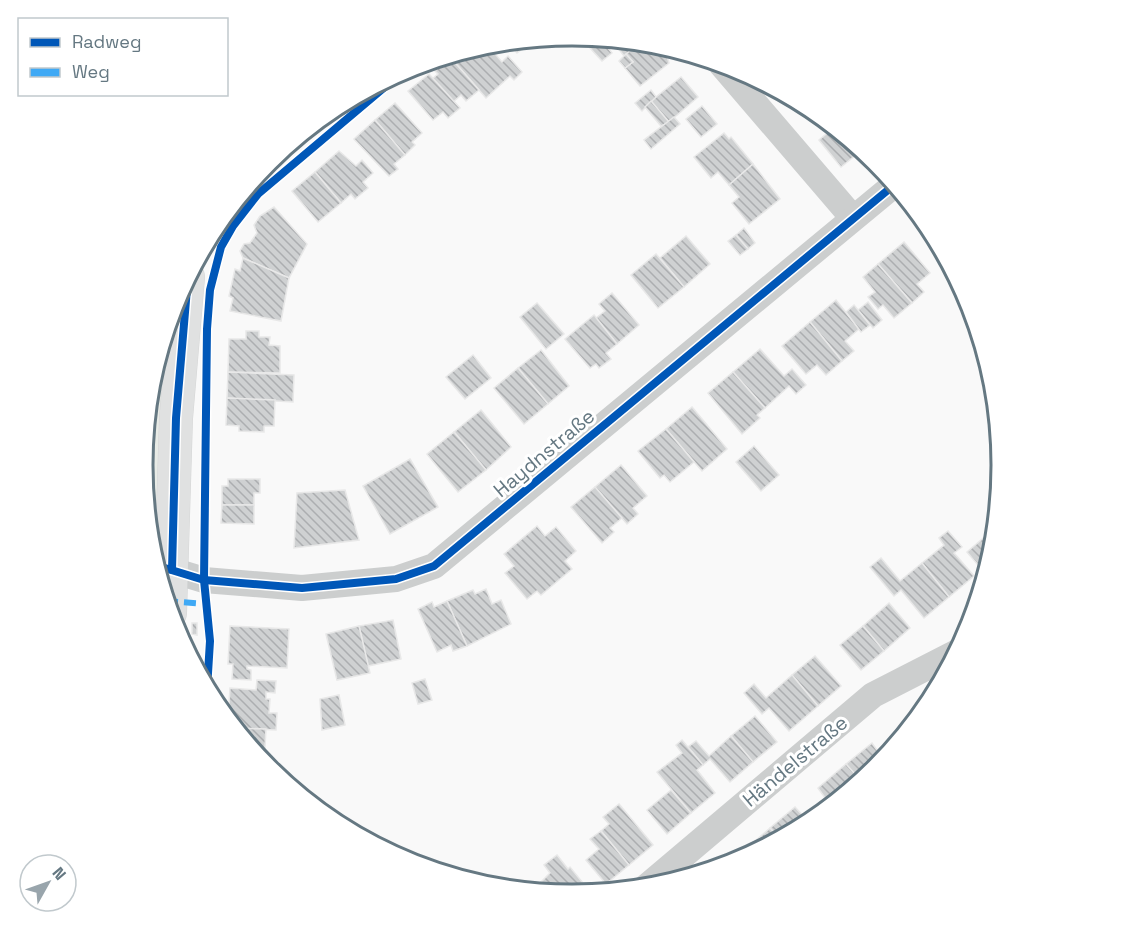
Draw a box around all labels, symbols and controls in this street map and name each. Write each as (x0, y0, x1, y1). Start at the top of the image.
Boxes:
legend (18, 18, 228, 96)
text: Radweg (72, 30, 142, 53)
text: Weg (72, 60, 110, 83)
street label: Haydnstraße (488, 403, 600, 503)
street label: Händelstraße (737, 710, 853, 812)
north arrow (18, 853, 78, 913)
text: N (48, 863, 71, 885)

